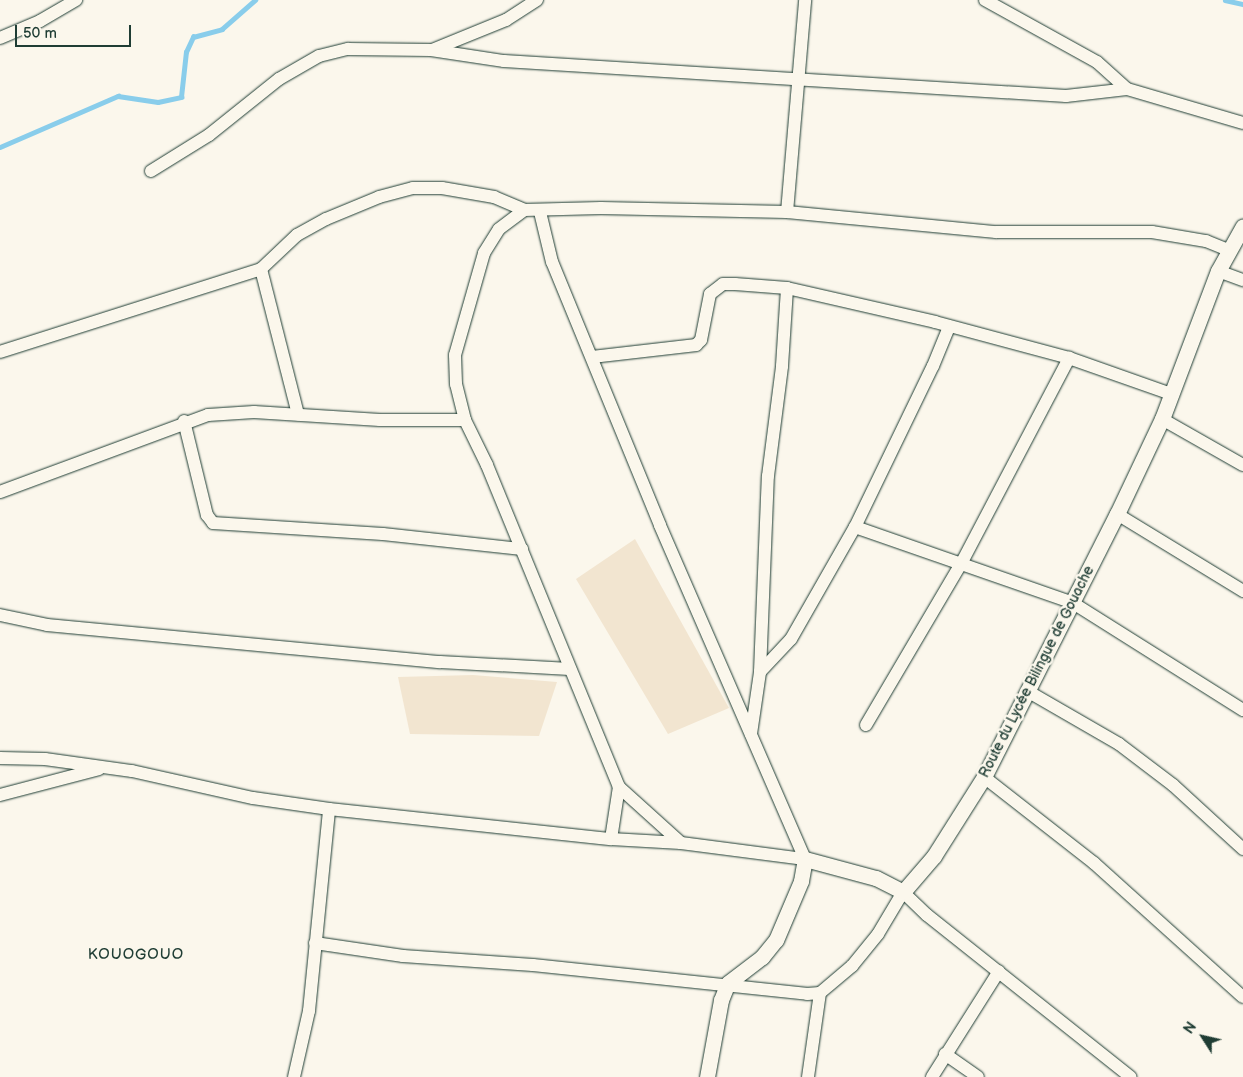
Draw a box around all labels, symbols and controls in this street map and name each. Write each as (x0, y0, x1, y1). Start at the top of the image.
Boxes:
scale bar (18, 15, 134, 47)
text: 50 m (23, 24, 57, 43)
street label: Route du Lycée Bilingue de Gouache (976, 563, 1098, 781)
district label: KOUOGOUO (87, 946, 185, 964)
north arrow (1178, 1012, 1228, 1062)
text: N (1180, 1019, 1200, 1037)

